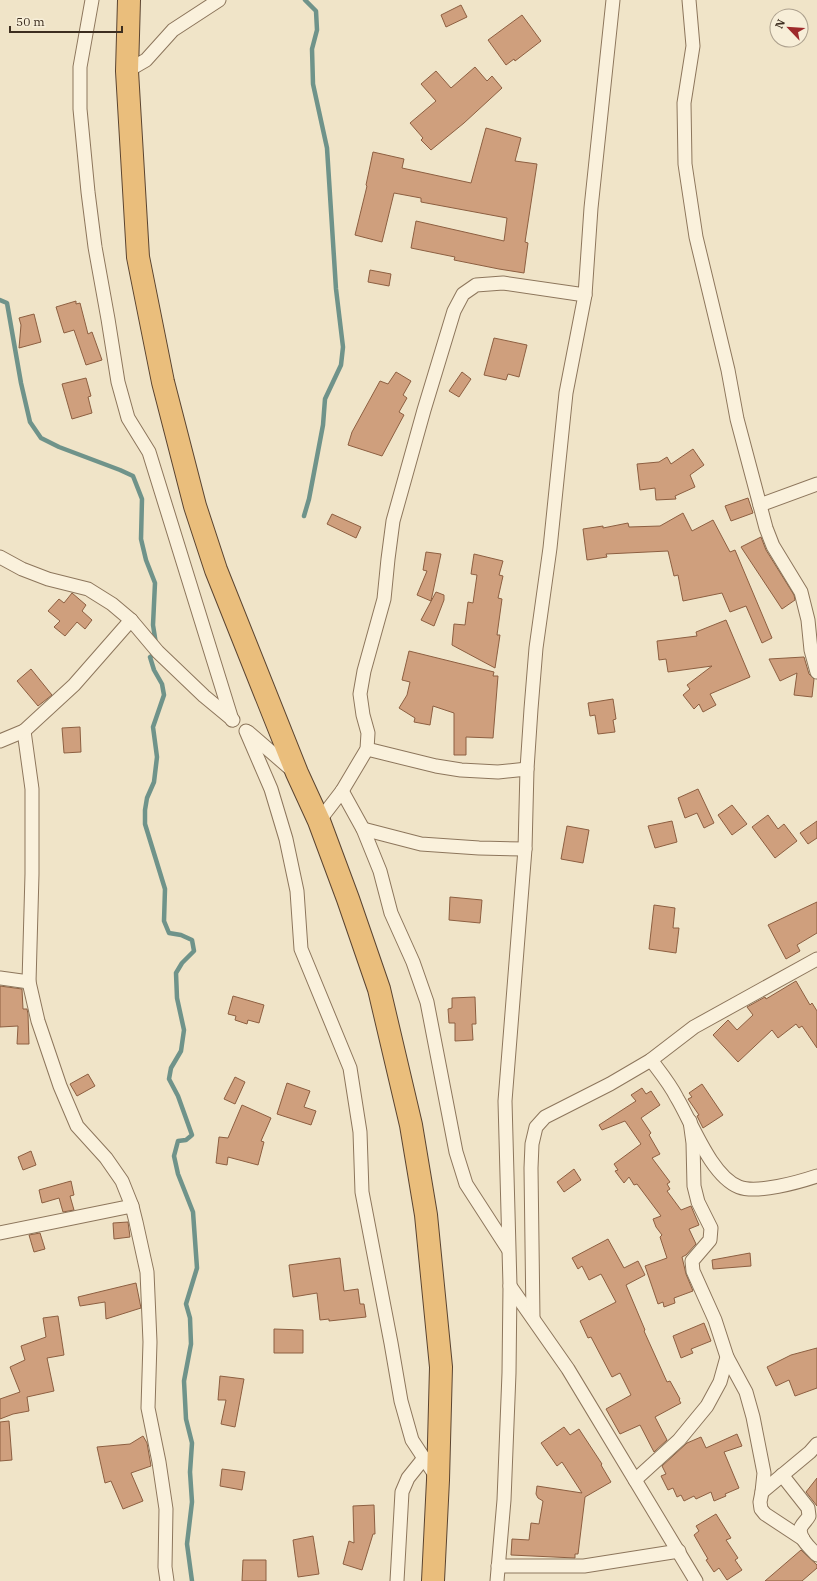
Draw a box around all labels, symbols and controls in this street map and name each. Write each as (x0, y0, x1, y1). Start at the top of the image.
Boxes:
scale bar (10, 8, 122, 34)
north arrow (769, 8, 809, 48)
text: 50 m (16, 14, 45, 29)
text: N (772, 17, 788, 31)

